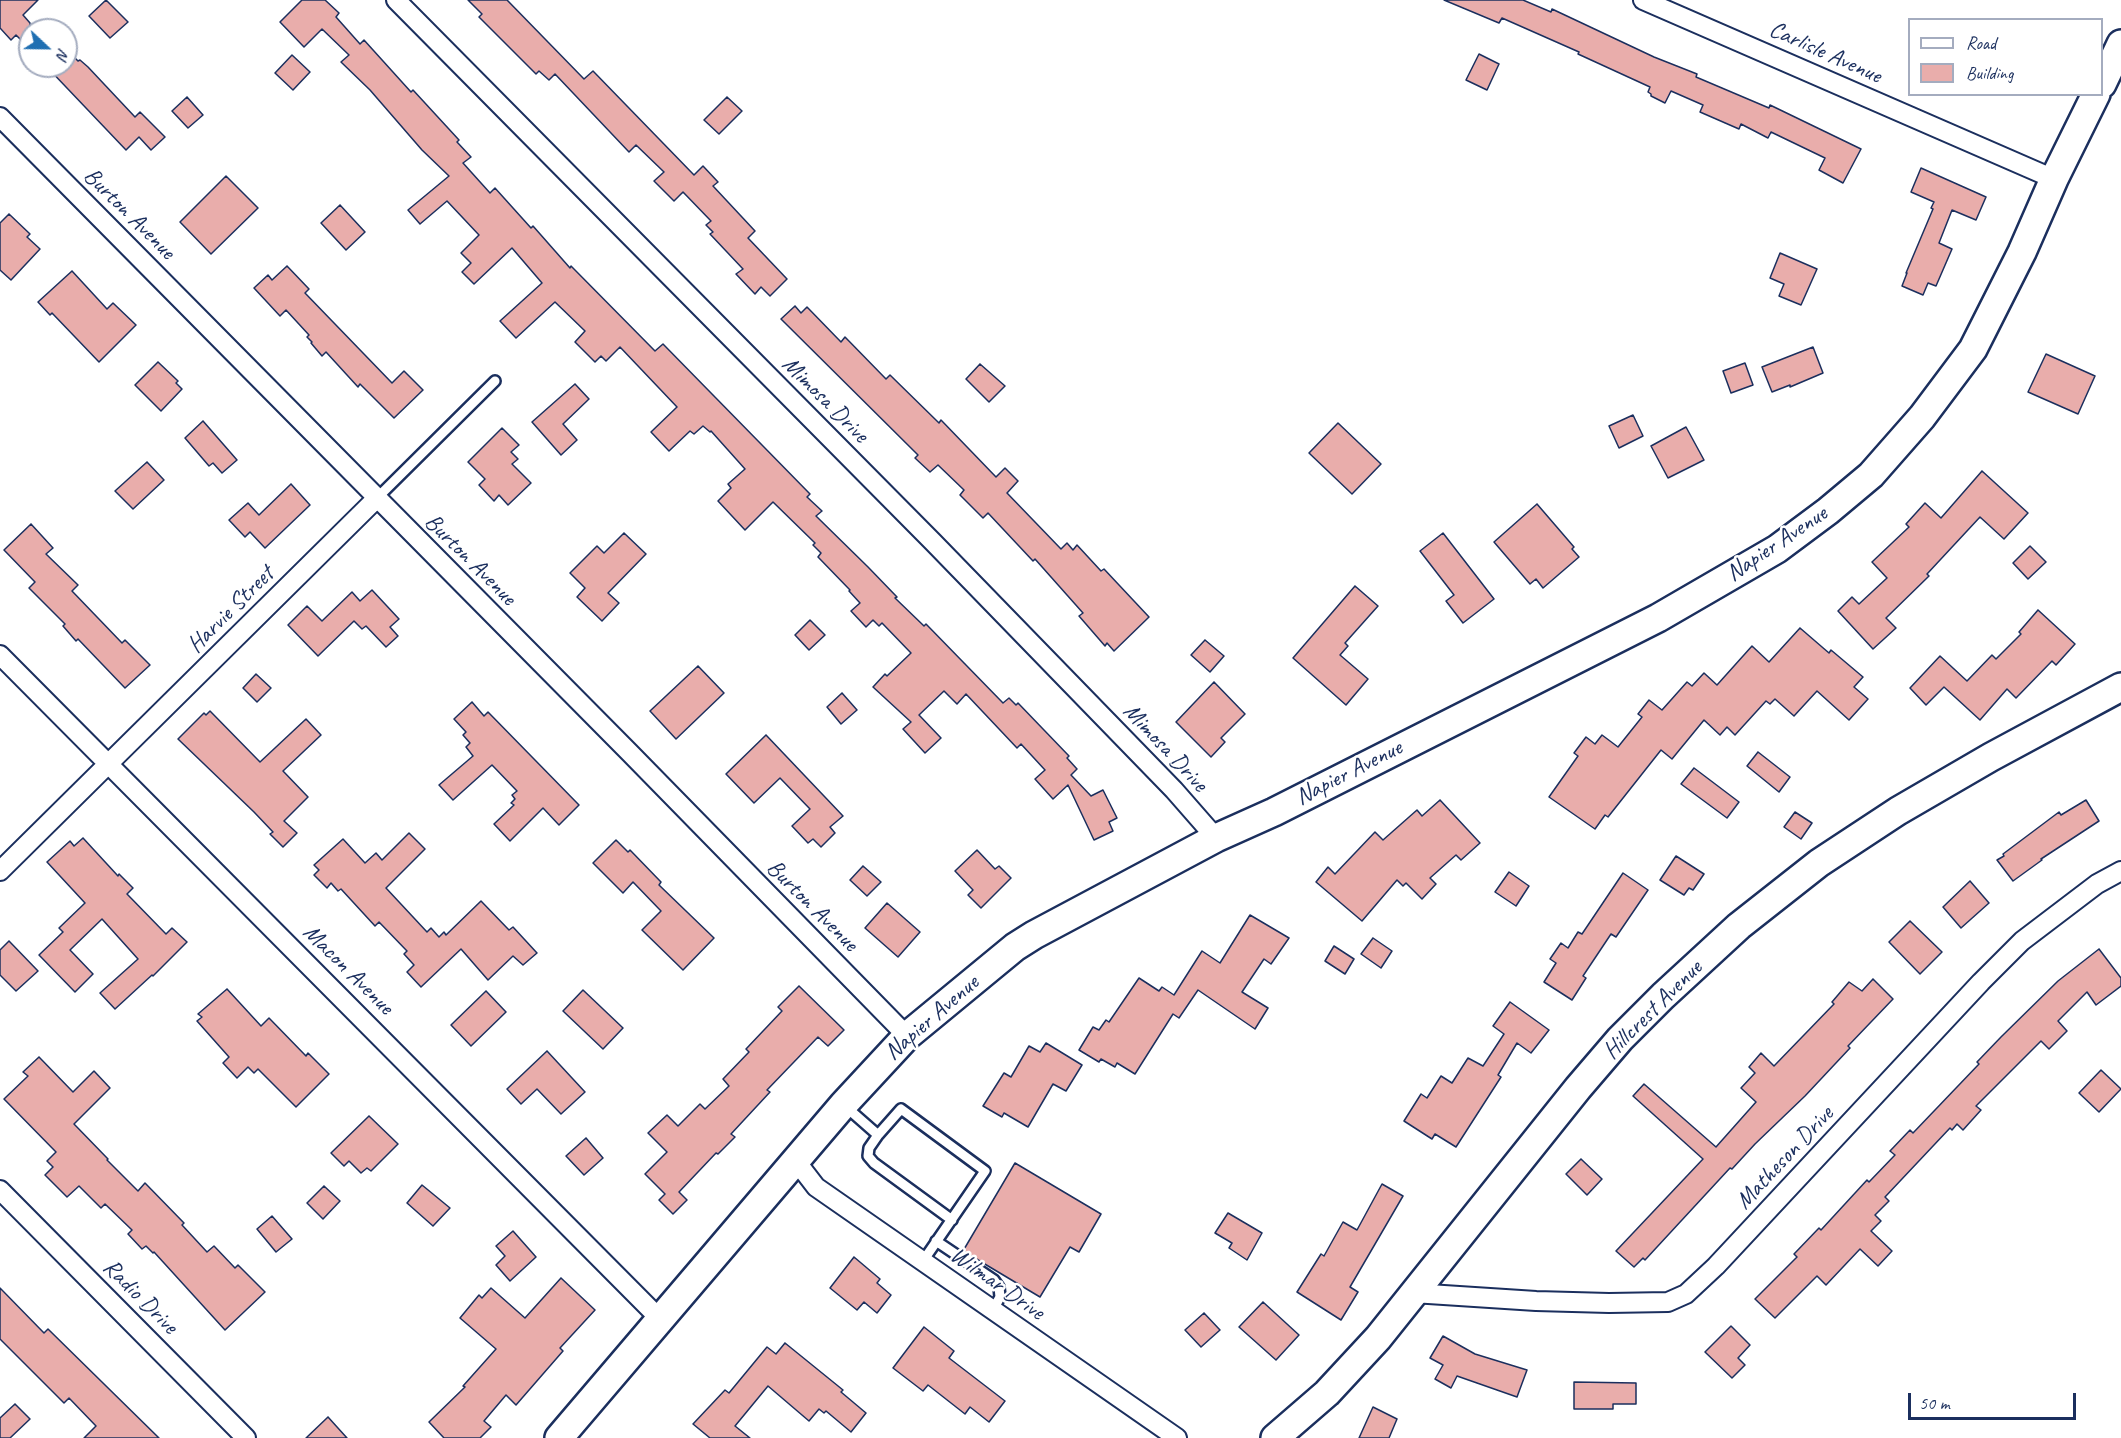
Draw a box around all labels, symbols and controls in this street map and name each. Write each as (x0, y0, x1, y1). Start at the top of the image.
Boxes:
street label: Carlisle Avenue (1764, 15, 1886, 91)
north arrow (18, 18, 78, 78)
legend (1908, 18, 2103, 96)
text: Road (1966, 32, 1996, 54)
text: N (52, 46, 74, 62)
text: Building (1966, 62, 2013, 84)
street label: Burton Avenue (77, 162, 181, 266)
street label: Mimosa Drive (776, 351, 874, 449)
street label: Napier Avenue (1721, 500, 1833, 588)
street label: Burton Avenue (418, 508, 522, 612)
street label: Harvie Street (182, 561, 280, 659)
street label: Mimosa Drive (1117, 698, 1213, 798)
street label: Napier Avenue (1291, 734, 1407, 812)
street label: Burton Avenue (760, 854, 864, 958)
street label: Macon Avenue (297, 919, 399, 1021)
street label: Hillcrest Avenue (1597, 954, 1709, 1066)
street label: Napier Avenue (879, 969, 985, 1067)
street label: Matheson Drive (1730, 1100, 1840, 1216)
street label: Wilmar Drive (944, 1241, 1050, 1327)
street label: Radio Drive (96, 1253, 184, 1341)
scale bar (1911, 1381, 2079, 1419)
text: 50 m (1919, 1392, 1950, 1414)

